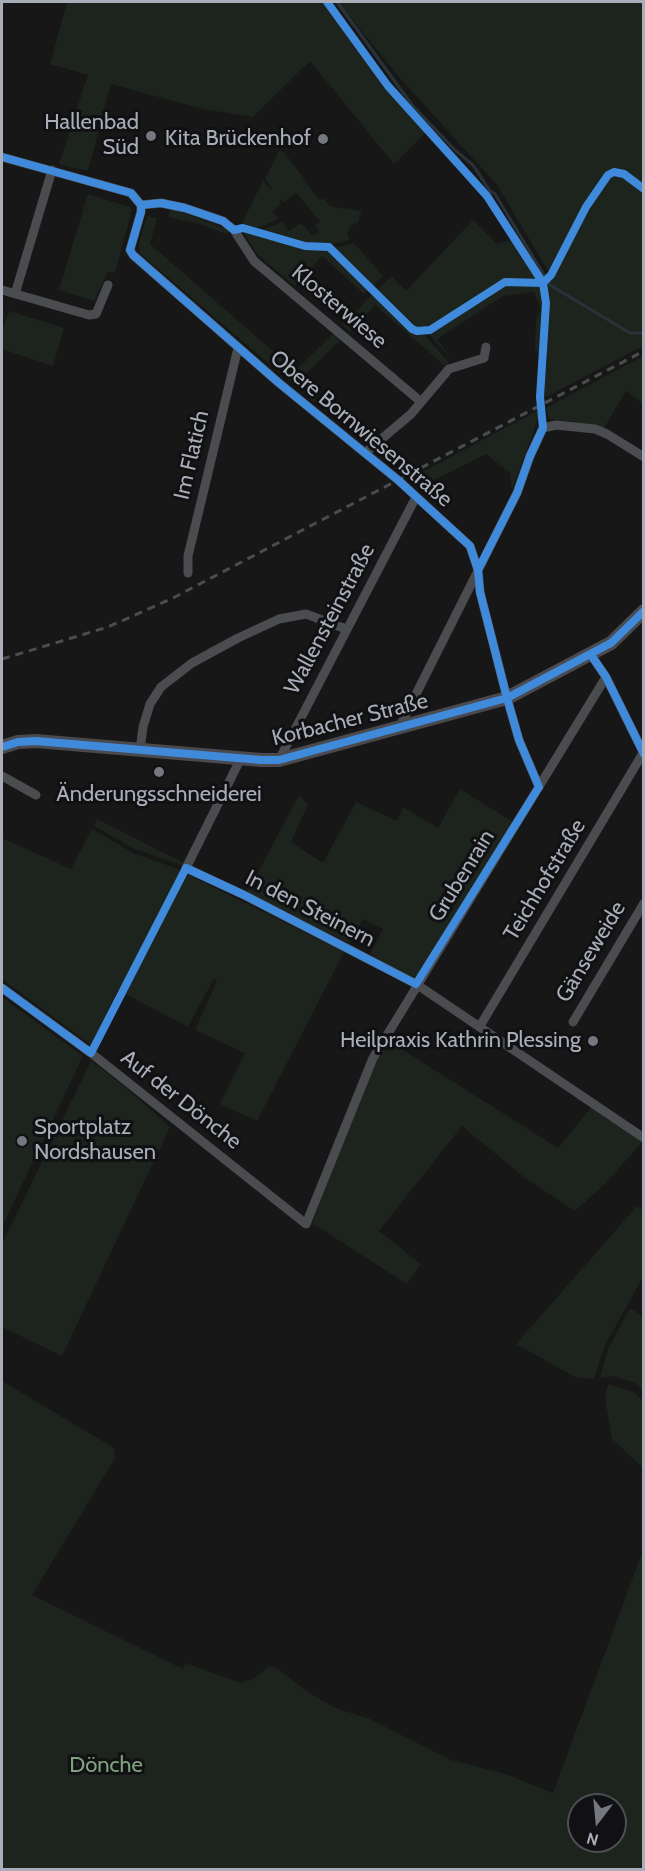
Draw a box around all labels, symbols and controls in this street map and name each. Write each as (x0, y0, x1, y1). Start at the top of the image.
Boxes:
place label: Hallenbad Süd (44, 110, 139, 162)
place label: Kita Brückenhof (165, 126, 311, 152)
marker: Hallenbad Süd (144, 129, 158, 143)
marker: Kita Brückenhof (316, 132, 330, 146)
street label: Klosterwiese (286, 259, 392, 355)
street label: Obere Bornwiesenstraße (265, 345, 457, 513)
street label: Im Flatich (169, 408, 215, 502)
street label: Wallensteinstraße (279, 539, 381, 699)
street label: Korbacher Straße (269, 688, 431, 752)
marker: Änderungsschneiderei (152, 765, 166, 779)
place label: Änderungsschneiderei (56, 782, 262, 808)
street label: Teichhofstraße (498, 815, 592, 945)
street label: Grubenrain (423, 825, 501, 927)
street label: In den Steinern (241, 865, 379, 953)
street label: Gänseweide (551, 897, 631, 1007)
place label: Heilpraxis Kathrin Plessing (340, 1028, 581, 1054)
marker: Heilpraxis Kathrin Plessing (586, 1034, 600, 1048)
street label: Auf der Dönche (115, 1045, 247, 1155)
place label: Sportplatz Nordshausen (34, 1115, 156, 1166)
marker: Sportplatz Nordshausen (15, 1134, 29, 1148)
park label: Dönche (69, 1753, 143, 1779)
north arrow (567, 1793, 627, 1853)
text: N (584, 1828, 601, 1850)

